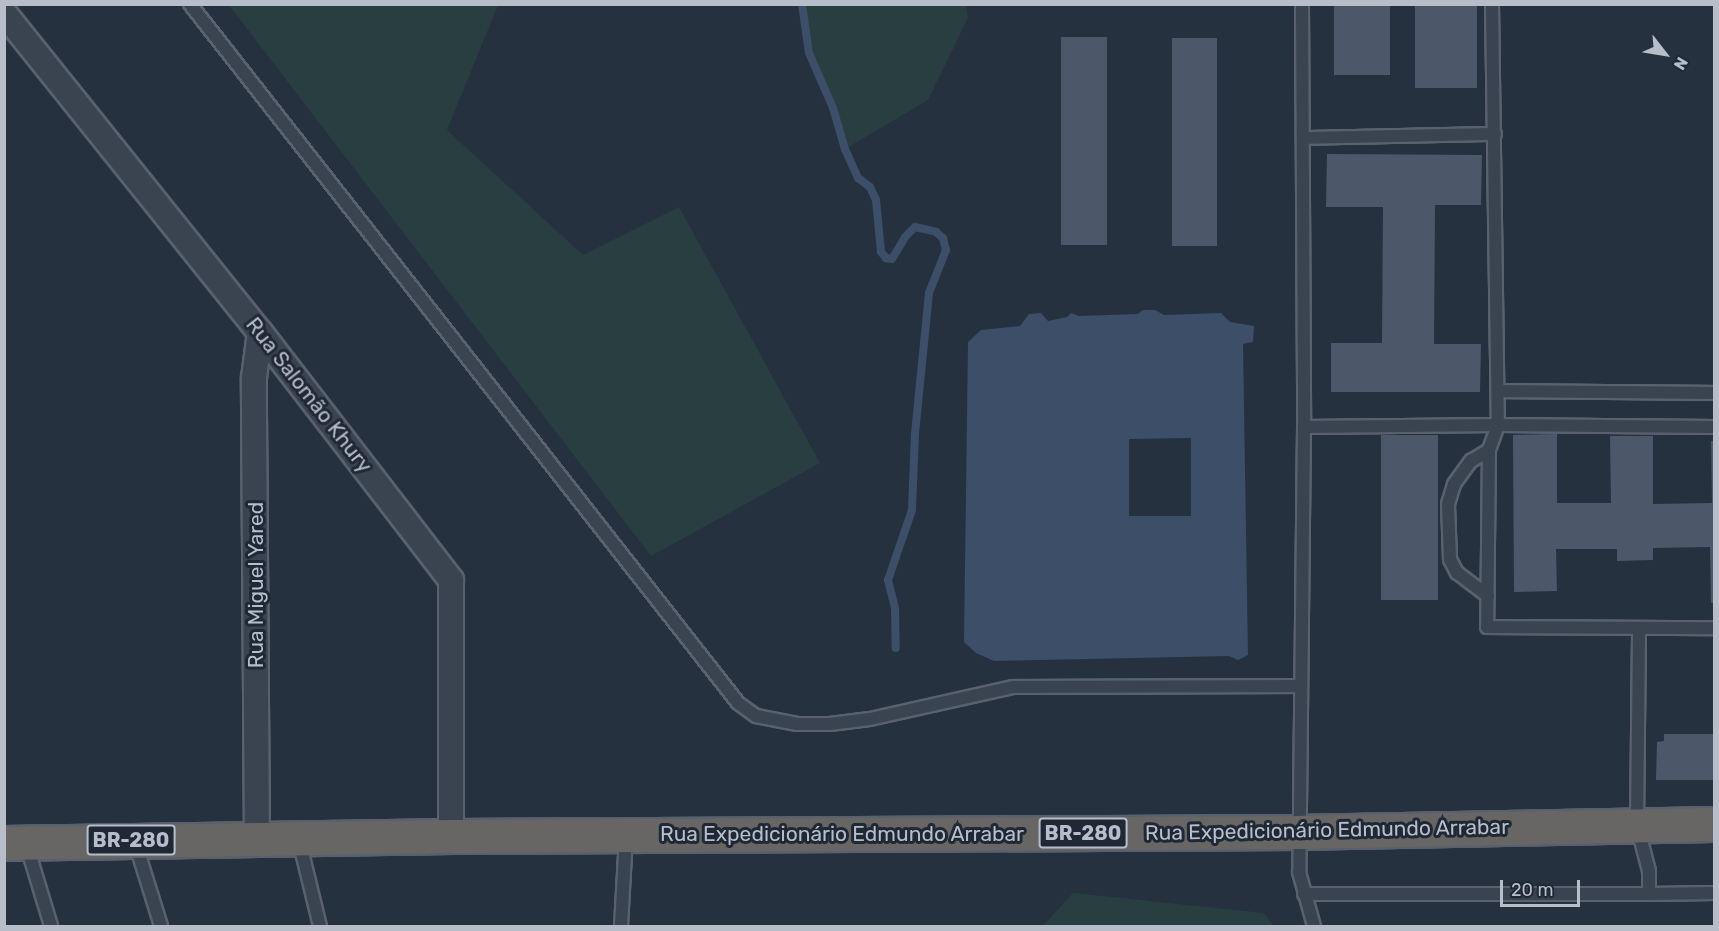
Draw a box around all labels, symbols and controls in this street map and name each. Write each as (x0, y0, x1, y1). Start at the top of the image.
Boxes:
north arrow (1635, 24, 1695, 84)
text: N (1670, 54, 1692, 73)
street label: Rua Salomão Khury (241, 312, 377, 478)
street label: Rua Miguel Yared (243, 501, 269, 669)
street label: Rua Expedicionário Edmundo Arrabar (1144, 814, 1510, 846)
road number: BR-280 (1038, 816, 1128, 850)
street label: Rua Expedicionário Edmundo Arrabar (660, 821, 1024, 847)
road number: BR-280 (86, 823, 176, 857)
scale bar (1503, 868, 1582, 906)
text: 20 m (1511, 879, 1553, 901)

